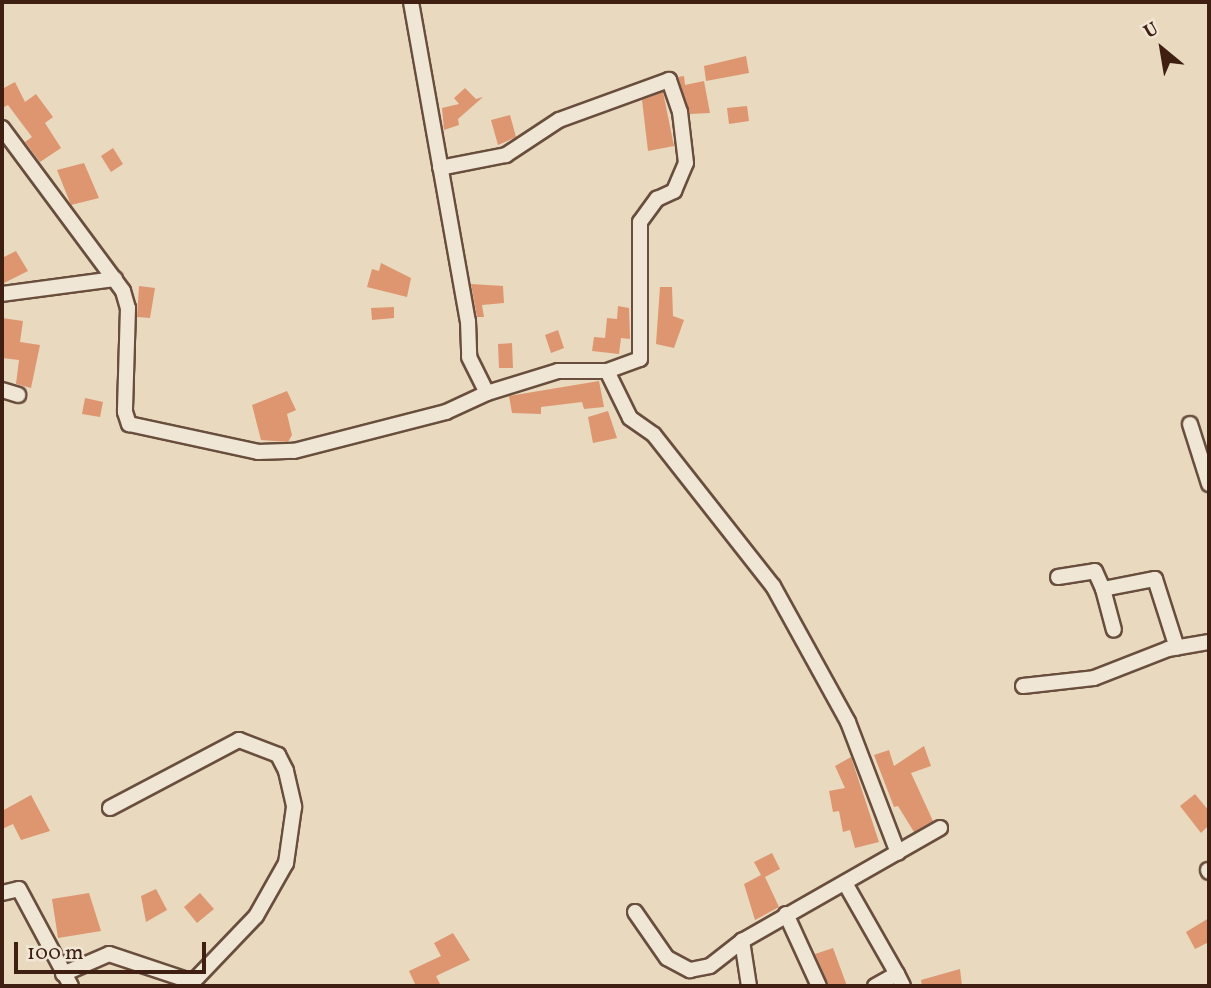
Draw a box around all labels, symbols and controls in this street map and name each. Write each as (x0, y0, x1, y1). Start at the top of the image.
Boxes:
north arrow (1127, 14, 1197, 84)
text: U (1139, 16, 1164, 45)
scale bar (18, 928, 210, 972)
text: 100 m (27, 939, 84, 968)

